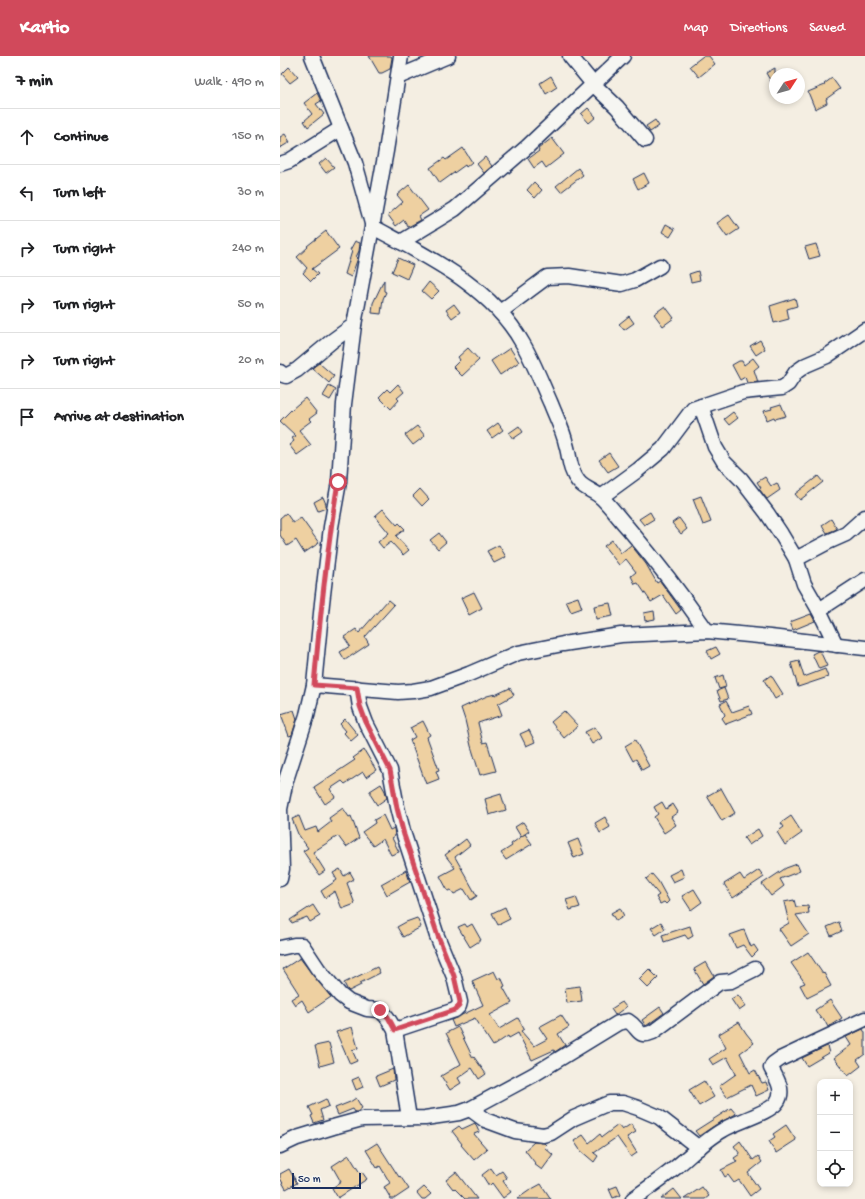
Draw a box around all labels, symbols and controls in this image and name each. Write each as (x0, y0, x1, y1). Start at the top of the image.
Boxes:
text: Kartio (20, 17, 69, 40)
text: Map (684, 20, 708, 37)
text: Directions (730, 20, 787, 37)
text: Saved (809, 20, 845, 37)
north arrow (769, 68, 805, 104)
text: 7 min (16, 72, 53, 92)
text: Walk · 490 m (194, 75, 264, 90)
icon: ahead (16, 126, 38, 148)
text: Continue (54, 128, 108, 146)
text: 150 m (232, 129, 264, 144)
icon: left (16, 182, 38, 204)
text: Turn left (54, 184, 105, 202)
text: 30 m (238, 185, 264, 200)
icon: right (16, 238, 38, 260)
text: Turn right (54, 240, 114, 258)
text: 240 m (232, 241, 264, 256)
icon: right (16, 294, 38, 316)
text: Turn right (54, 296, 114, 314)
text: 50 m (237, 297, 264, 312)
icon: right (16, 350, 38, 372)
text: Turn right (54, 352, 114, 370)
text: 20 m (238, 353, 264, 368)
icon: arrive (16, 406, 38, 428)
text: Arrive at destination (54, 408, 184, 426)
route start (329, 473, 347, 491)
route end (371, 1001, 389, 1019)
map controls (817, 1079, 853, 1187)
button: + (817, 1079, 853, 1115)
button: − (817, 1115, 853, 1151)
button: locate (817, 1151, 853, 1187)
scale bar (292, 1171, 361, 1190)
text: 50 m (298, 1174, 320, 1186)

